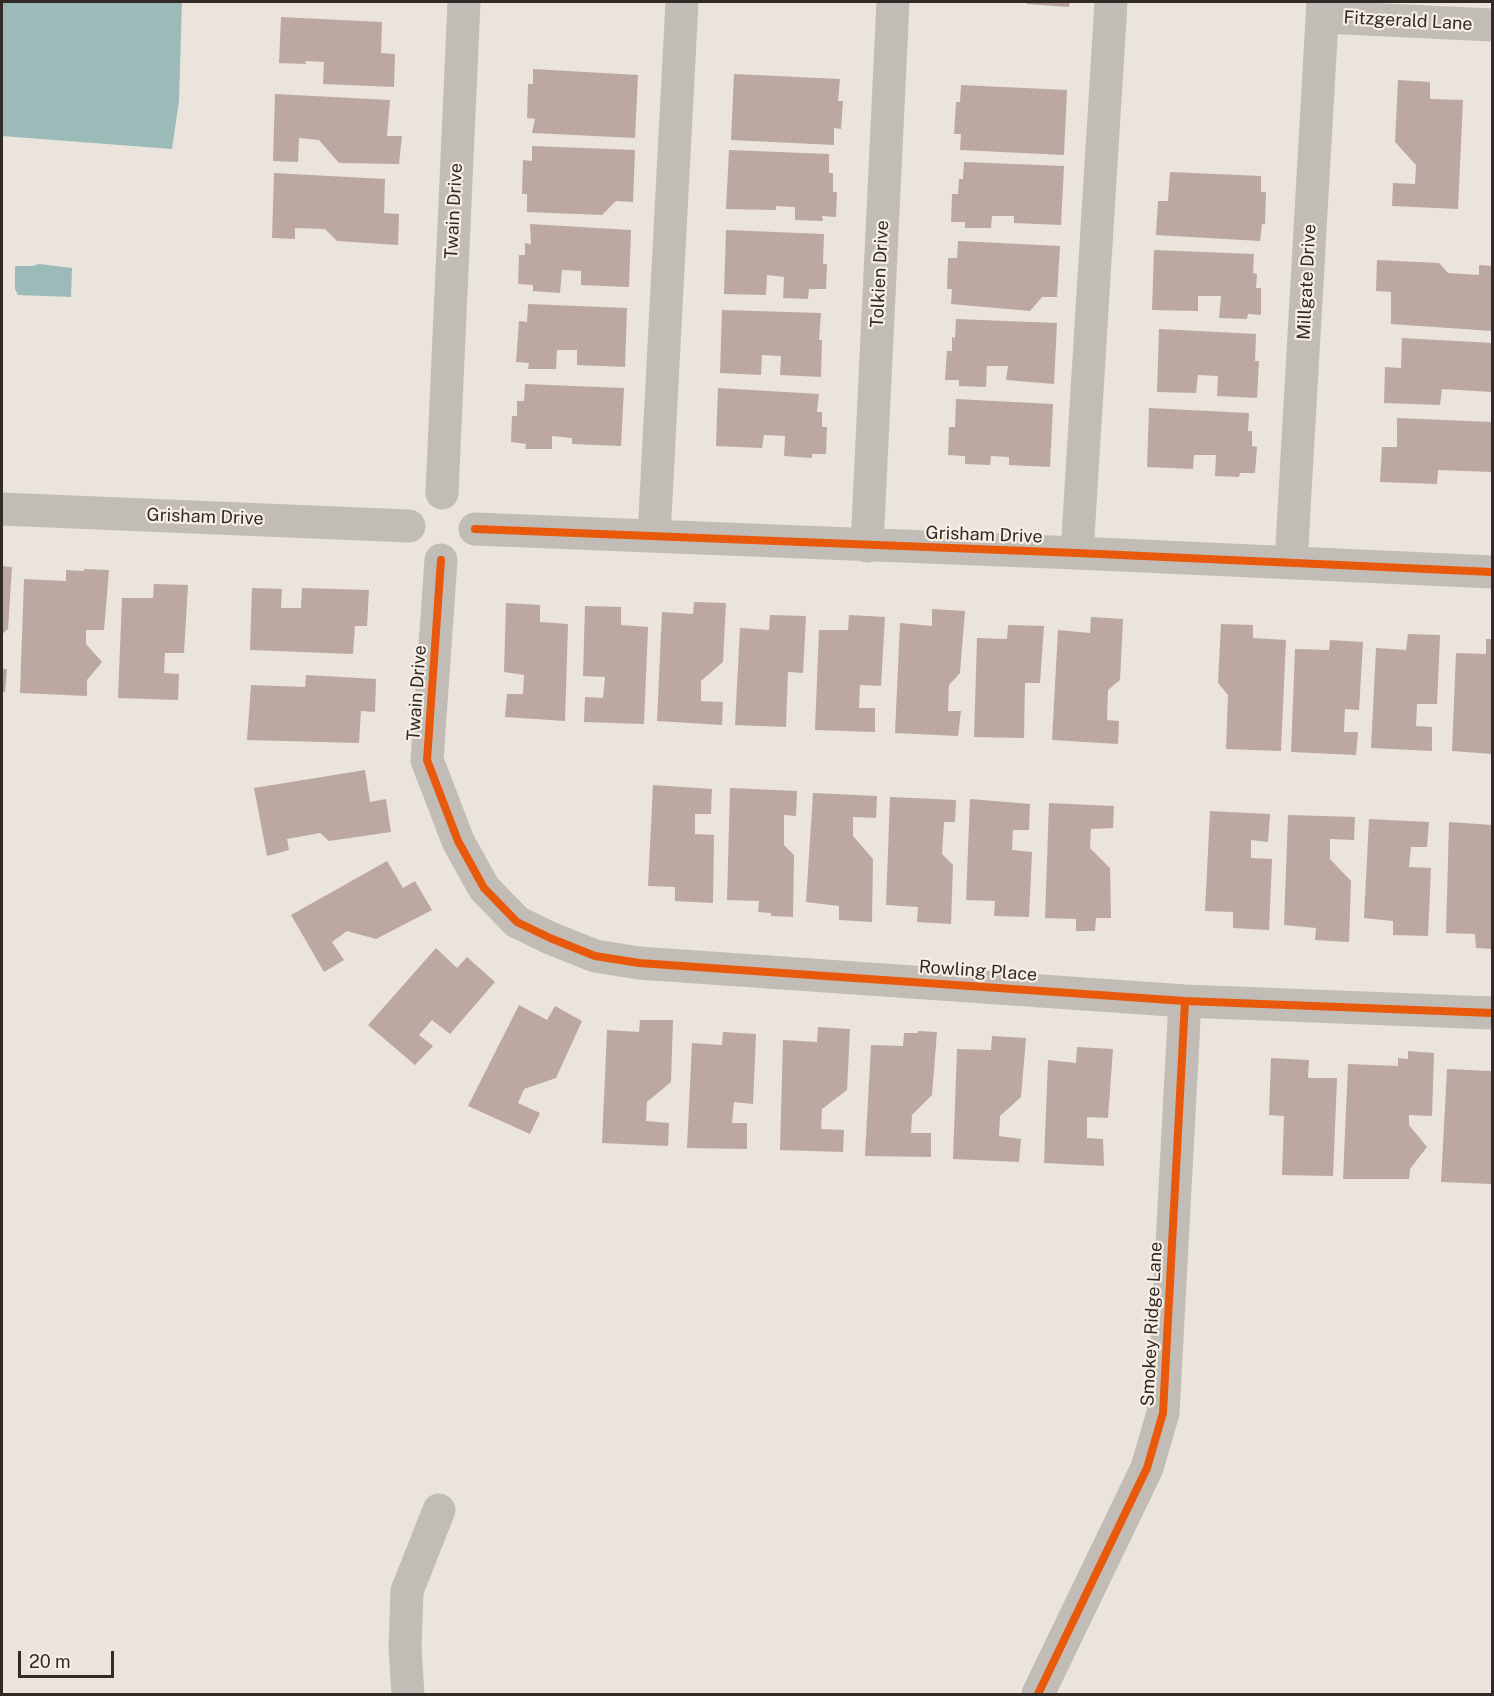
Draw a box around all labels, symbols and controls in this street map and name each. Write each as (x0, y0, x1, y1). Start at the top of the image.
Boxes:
street label: Fitzgerald Lane (1343, 7, 1473, 35)
street label: Twain Drive (441, 162, 467, 260)
street label: Tolkien Drive (866, 220, 894, 328)
street label: Millgate Drive (1293, 223, 1321, 341)
street label: Grisham Drive (146, 504, 264, 530)
street label: Grisham Drive (925, 522, 1043, 548)
street label: Twain Drive (403, 644, 431, 742)
street label: Rowling Place (918, 956, 1038, 986)
street label: Smokey Ridge Lane (1137, 1241, 1167, 1407)
scale bar (21, 1639, 117, 1677)
text: 20 m (29, 1651, 71, 1672)

